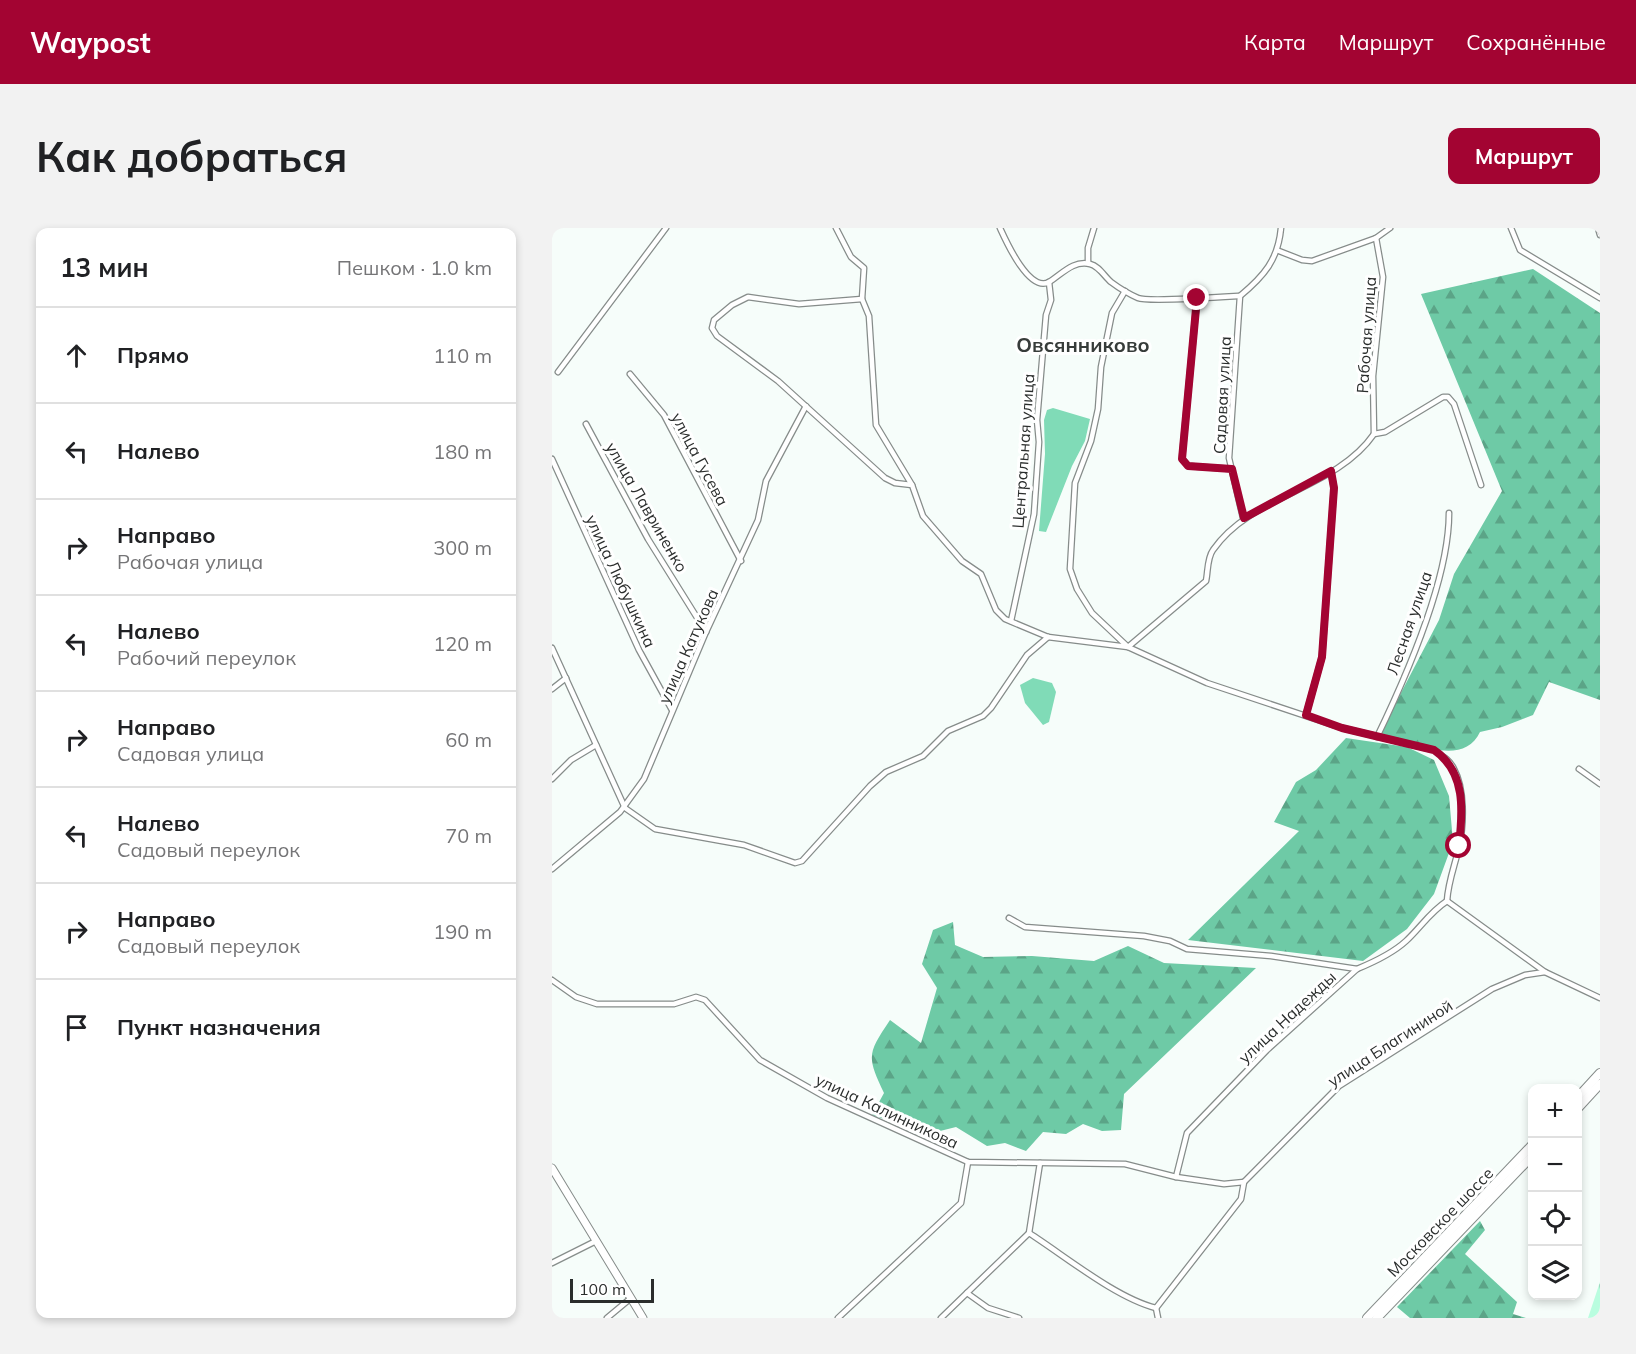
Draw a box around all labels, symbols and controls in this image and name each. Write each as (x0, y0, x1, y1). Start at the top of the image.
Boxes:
text: Waypost (30, 25, 151, 60)
text: Карта (1244, 29, 1306, 55)
text: Маршрут (1339, 29, 1433, 55)
text: Сохранённые (1466, 29, 1606, 55)
button: Маршрут (1448, 128, 1600, 184)
text: Как добраться (36, 130, 348, 183)
text: 13 мин (60, 251, 149, 284)
text: Пешком · 1.0 km (337, 255, 492, 280)
street label: Рабочая улица (1352, 276, 1380, 394)
route end (1183, 284, 1209, 310)
district label: Овсянниково (1016, 332, 1150, 357)
street label: Садовая улица (1209, 336, 1235, 454)
icon: ahead (60, 339, 93, 372)
text: Прямо (117, 341, 189, 369)
text: 110 m (433, 343, 492, 368)
street label: Центральная улица (1008, 373, 1038, 529)
street label: улица Гусева (667, 409, 733, 509)
icon: left (60, 435, 93, 468)
text: Налево (117, 437, 200, 465)
street label: улица Лавриненко (602, 438, 692, 576)
text: 180 m (433, 439, 492, 464)
street label: улица Любушкина (582, 512, 660, 650)
text: Направо (117, 521, 215, 549)
icon: right (60, 531, 93, 564)
text: 300 m (433, 535, 492, 560)
text: Рабочая улица (117, 549, 263, 574)
street label: Лесная улица (1382, 569, 1436, 677)
street label: улица Катукова (654, 585, 722, 707)
text: Налево (117, 617, 200, 645)
icon: left (60, 627, 93, 660)
text: 120 m (433, 631, 492, 656)
text: Рабочий переулок (117, 645, 296, 670)
text: Направо (117, 713, 215, 741)
icon: right (60, 723, 93, 756)
text: 60 m (445, 727, 492, 752)
text: Садовая улица (117, 741, 264, 766)
text: Налево (117, 809, 200, 837)
icon: left (60, 819, 93, 852)
text: 70 m (445, 823, 492, 848)
route start (1445, 832, 1471, 858)
text: Садовый переулок (117, 837, 300, 862)
text: Направо (117, 905, 215, 933)
icon: right (60, 915, 93, 948)
text: 190 m (433, 919, 492, 944)
text: Садовый переулок (117, 933, 300, 958)
street label: улица Надежды (1234, 967, 1340, 1067)
street label: улица Благининой (1324, 995, 1456, 1091)
icon: arrive (60, 1011, 93, 1044)
text: Пункт назначения (117, 1013, 321, 1041)
street label: улица Калинникова (812, 1069, 962, 1153)
map controls (1528, 1084, 1582, 1300)
button: + (1528, 1084, 1582, 1138)
button: − (1528, 1138, 1582, 1192)
street label: Московское шоссе (1383, 1163, 1497, 1281)
button: locate (1528, 1192, 1582, 1246)
button: layers (1528, 1246, 1582, 1300)
scale bar (570, 1276, 654, 1304)
text: 100 m (579, 1279, 626, 1299)

